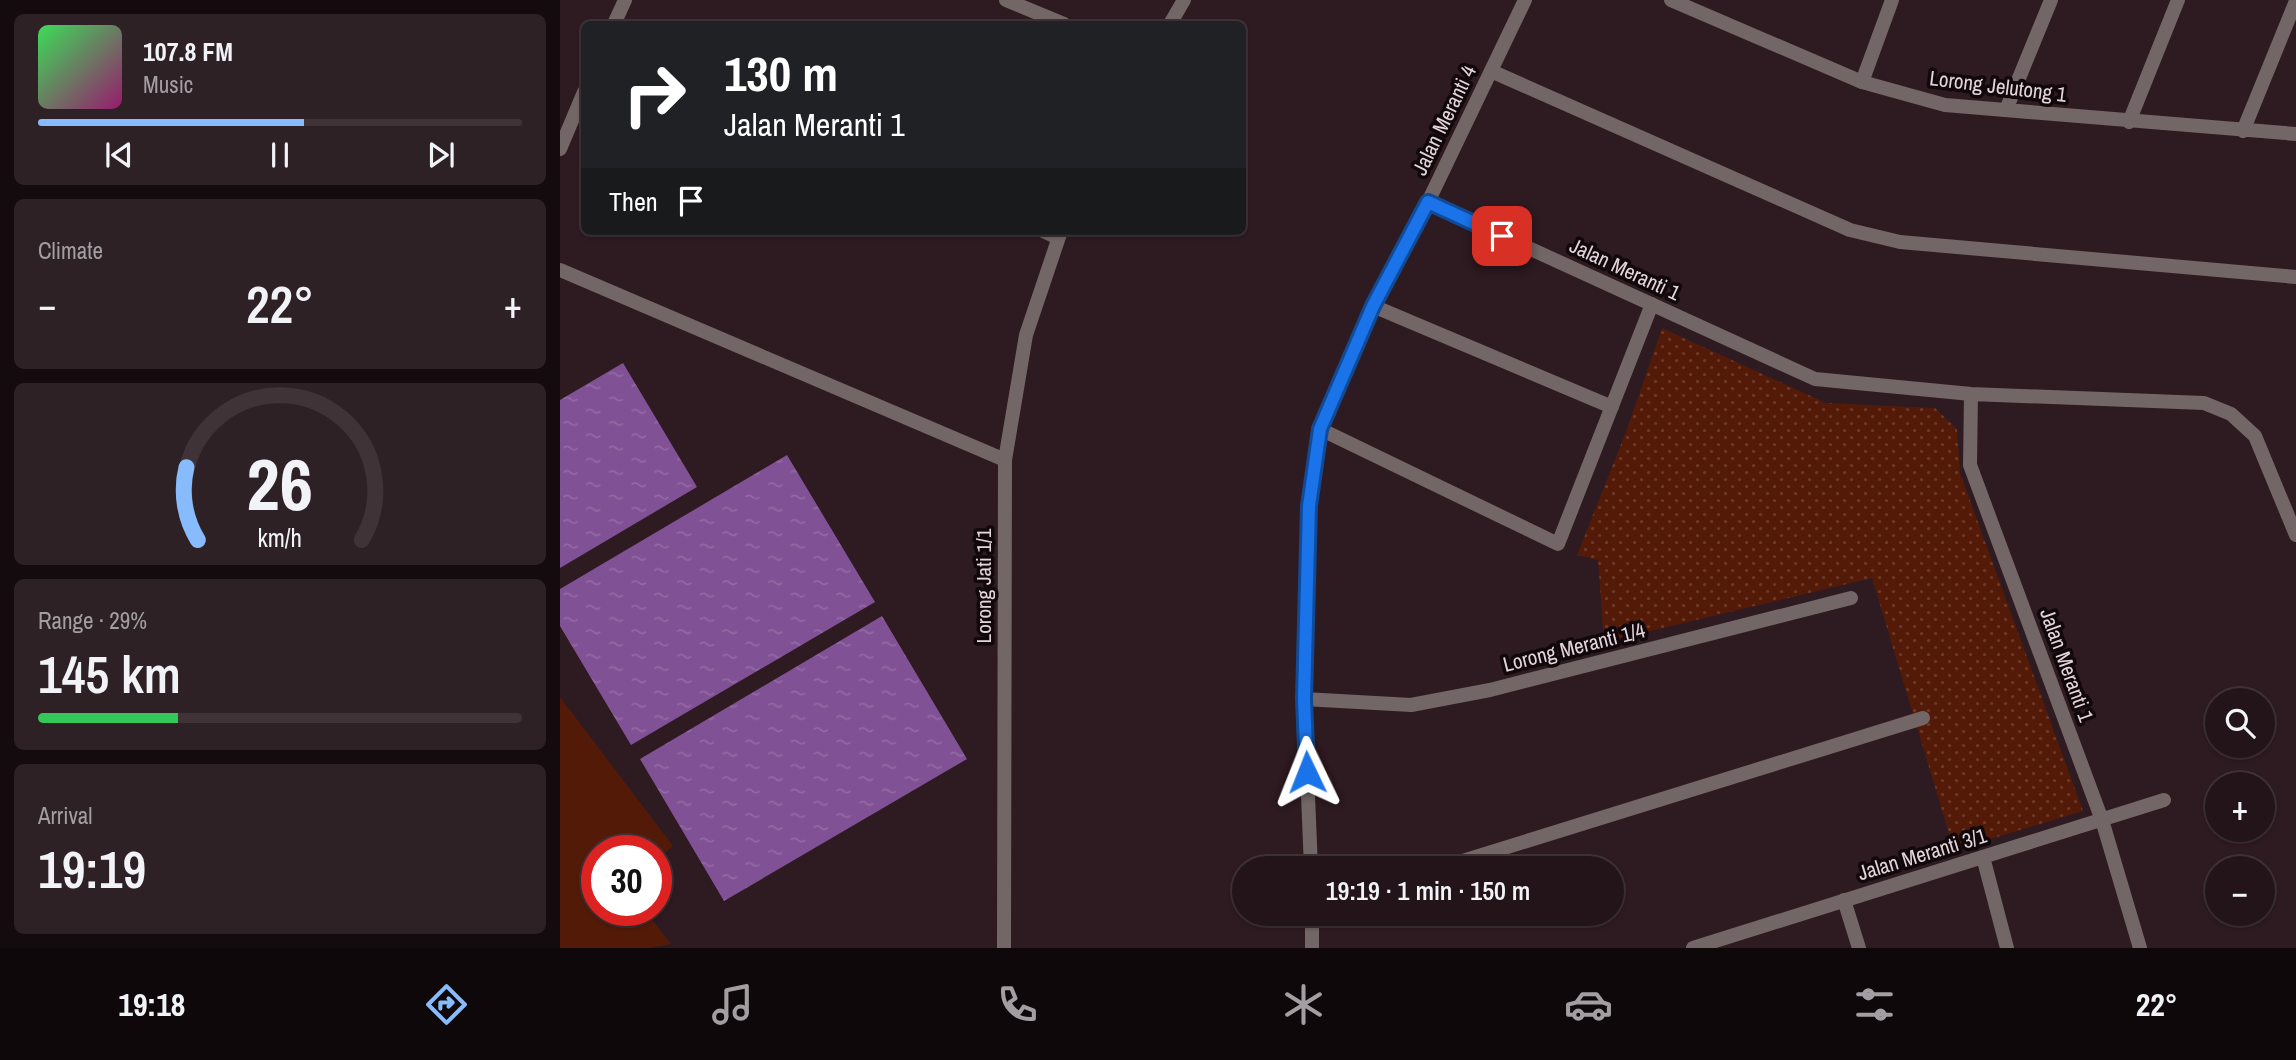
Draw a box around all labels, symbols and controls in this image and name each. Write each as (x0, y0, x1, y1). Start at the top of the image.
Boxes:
text: 107.8 FM (143, 34, 233, 69)
text: 130 m (724, 40, 838, 106)
icon: right (609, 49, 700, 140)
street label: Jalan Meranti 4 (1405, 60, 1483, 180)
street label: Lorong Jelutong 1 (1928, 63, 2069, 109)
text: Music (143, 69, 193, 100)
text: Jalan Meranti 1 (724, 103, 905, 146)
icon: previous (100, 136, 138, 174)
icon: pause (261, 136, 299, 174)
icon: next (422, 136, 460, 174)
icon: arrive (672, 182, 710, 220)
text: Then (609, 184, 658, 219)
pin (1472, 206, 1532, 266)
icon: arrive (1483, 217, 1521, 255)
street label: Jalan Meranti 1 (1565, 231, 1685, 307)
text: Climate (38, 235, 103, 266)
text: 22° (246, 269, 314, 339)
text: − (38, 279, 56, 330)
text: + (504, 279, 522, 330)
text: 26 (247, 435, 313, 533)
text: km/h (258, 521, 302, 555)
street label: Lorong Jati 1/1 (969, 528, 998, 643)
street label: Jalan Meranti 1 (2033, 604, 2101, 726)
text: Range · 29% (38, 605, 147, 636)
street label: Lorong Meranti 1/4 (1500, 615, 1649, 679)
text: 145 km (38, 639, 181, 709)
map controls (2205, 688, 2275, 926)
button: search (2205, 688, 2275, 758)
position arrow (1270, 735, 1344, 809)
button: + (2205, 772, 2275, 842)
text: Arrival (38, 800, 93, 831)
street label: Jalan Meranti 3/1 (1854, 821, 1990, 887)
text: 19:19 (38, 834, 146, 904)
speed limit sign: 30 (581, 835, 672, 926)
button: − (2205, 856, 2275, 926)
text: 19:19 · 1 min · 150 m (1326, 873, 1530, 908)
icon: directions (422, 980, 471, 1029)
icon: music (708, 980, 757, 1029)
icon: phone (993, 980, 1042, 1029)
icon: climate (1279, 980, 1328, 1029)
icon: car (1564, 980, 1613, 1029)
icon: filters (1850, 980, 1899, 1029)
text: 19:18 (118, 983, 185, 1026)
text: 22° (2136, 983, 2178, 1026)

